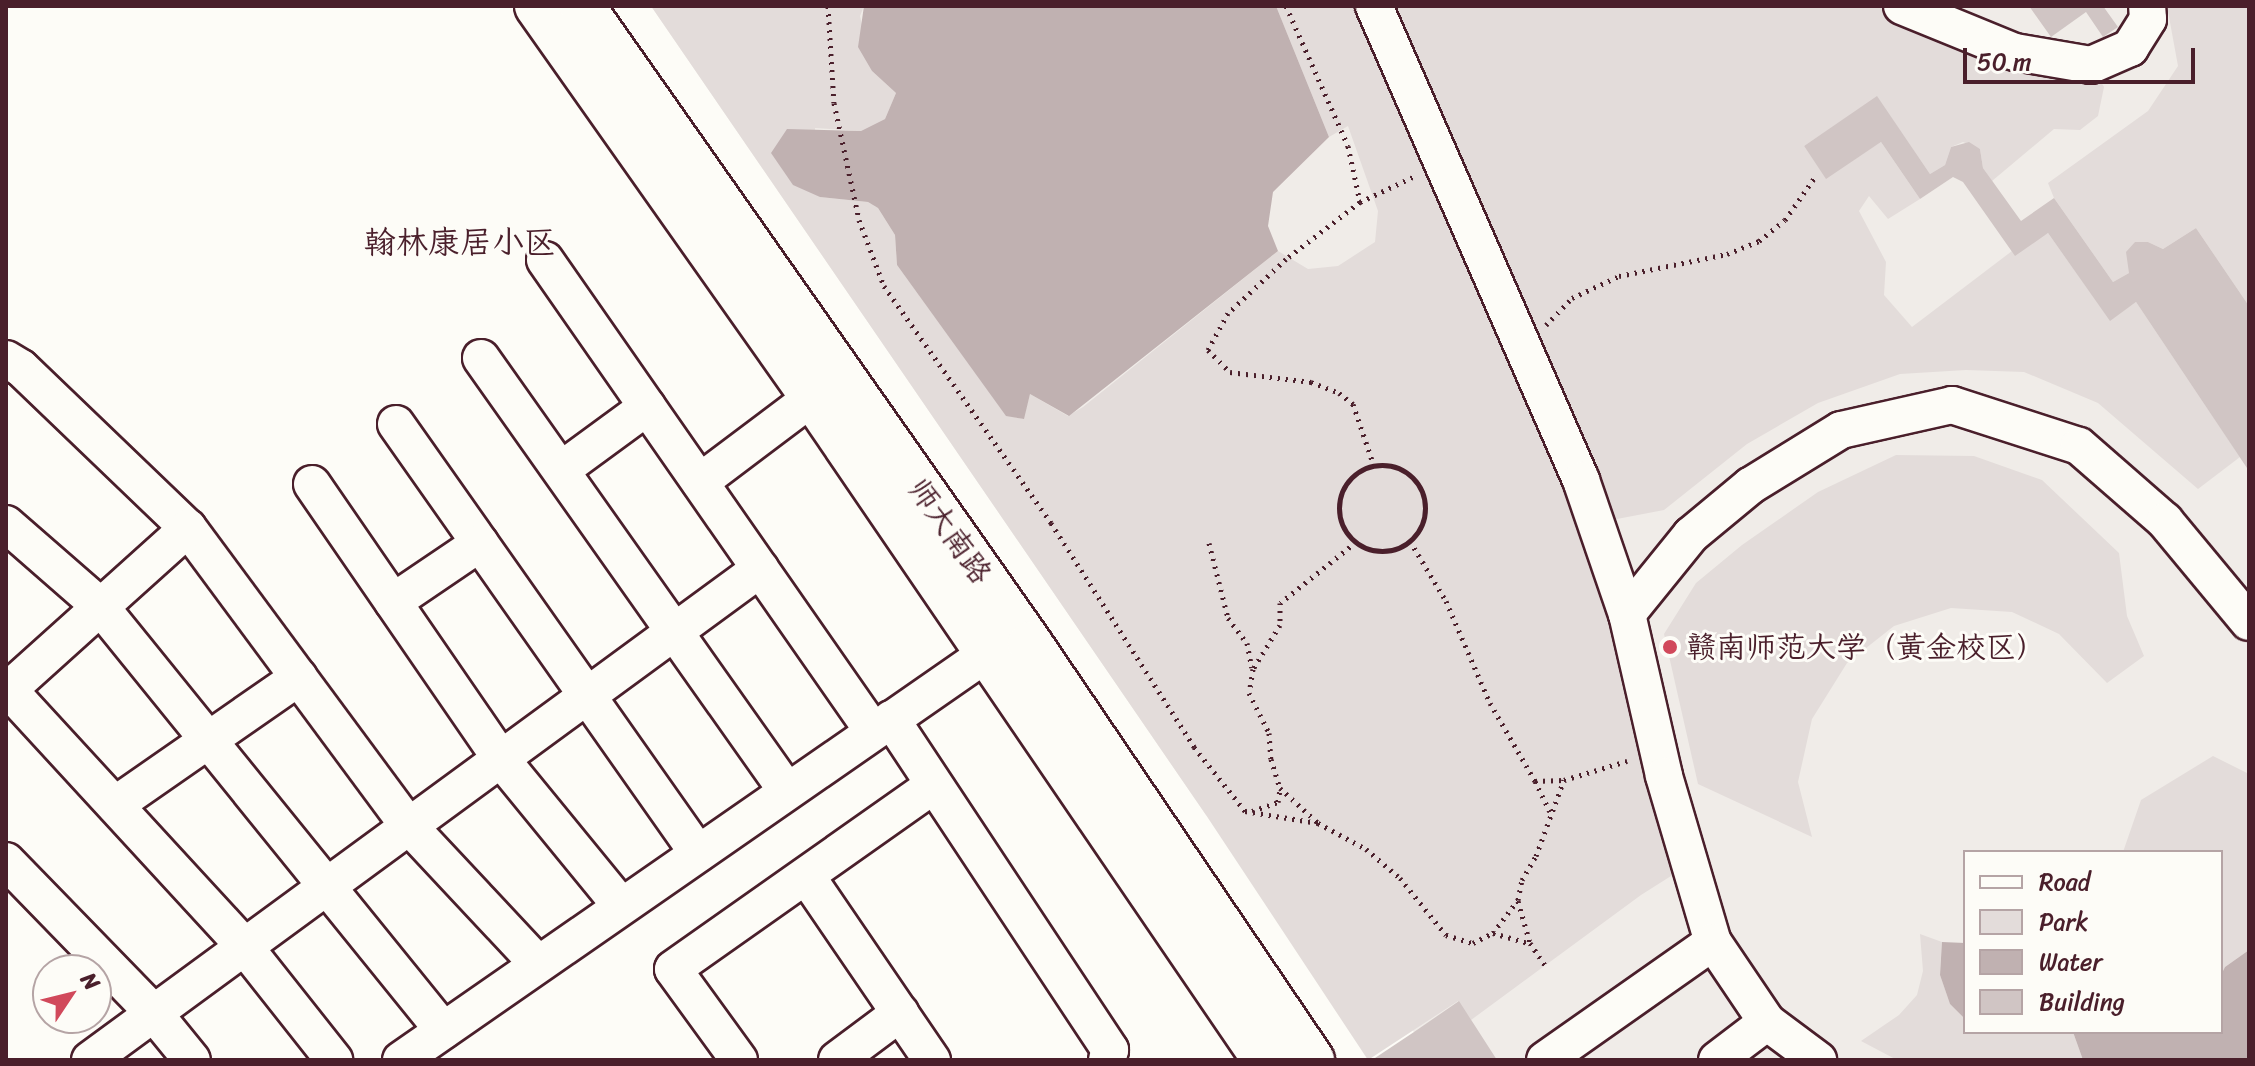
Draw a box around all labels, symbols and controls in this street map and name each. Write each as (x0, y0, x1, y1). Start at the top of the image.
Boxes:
scale bar (1967, 32, 2199, 82)
text: 50 m (1977, 41, 2032, 83)
district label: 翰林康居小区 (364, 224, 556, 262)
street label: 师大南路 (901, 472, 999, 590)
place label: 赣南师范大学（黄金校区） (1686, 629, 2046, 665)
marker: 赣南师范大学（黄金校区） (1661, 638, 1679, 656)
legend (1963, 850, 2223, 1034)
text: Road (2039, 861, 2090, 903)
text: Park (2039, 901, 2088, 943)
text: Water (2039, 941, 2102, 983)
north arrow (32, 954, 112, 1034)
text: N (70, 964, 111, 999)
text: Building (2039, 981, 2125, 1023)

